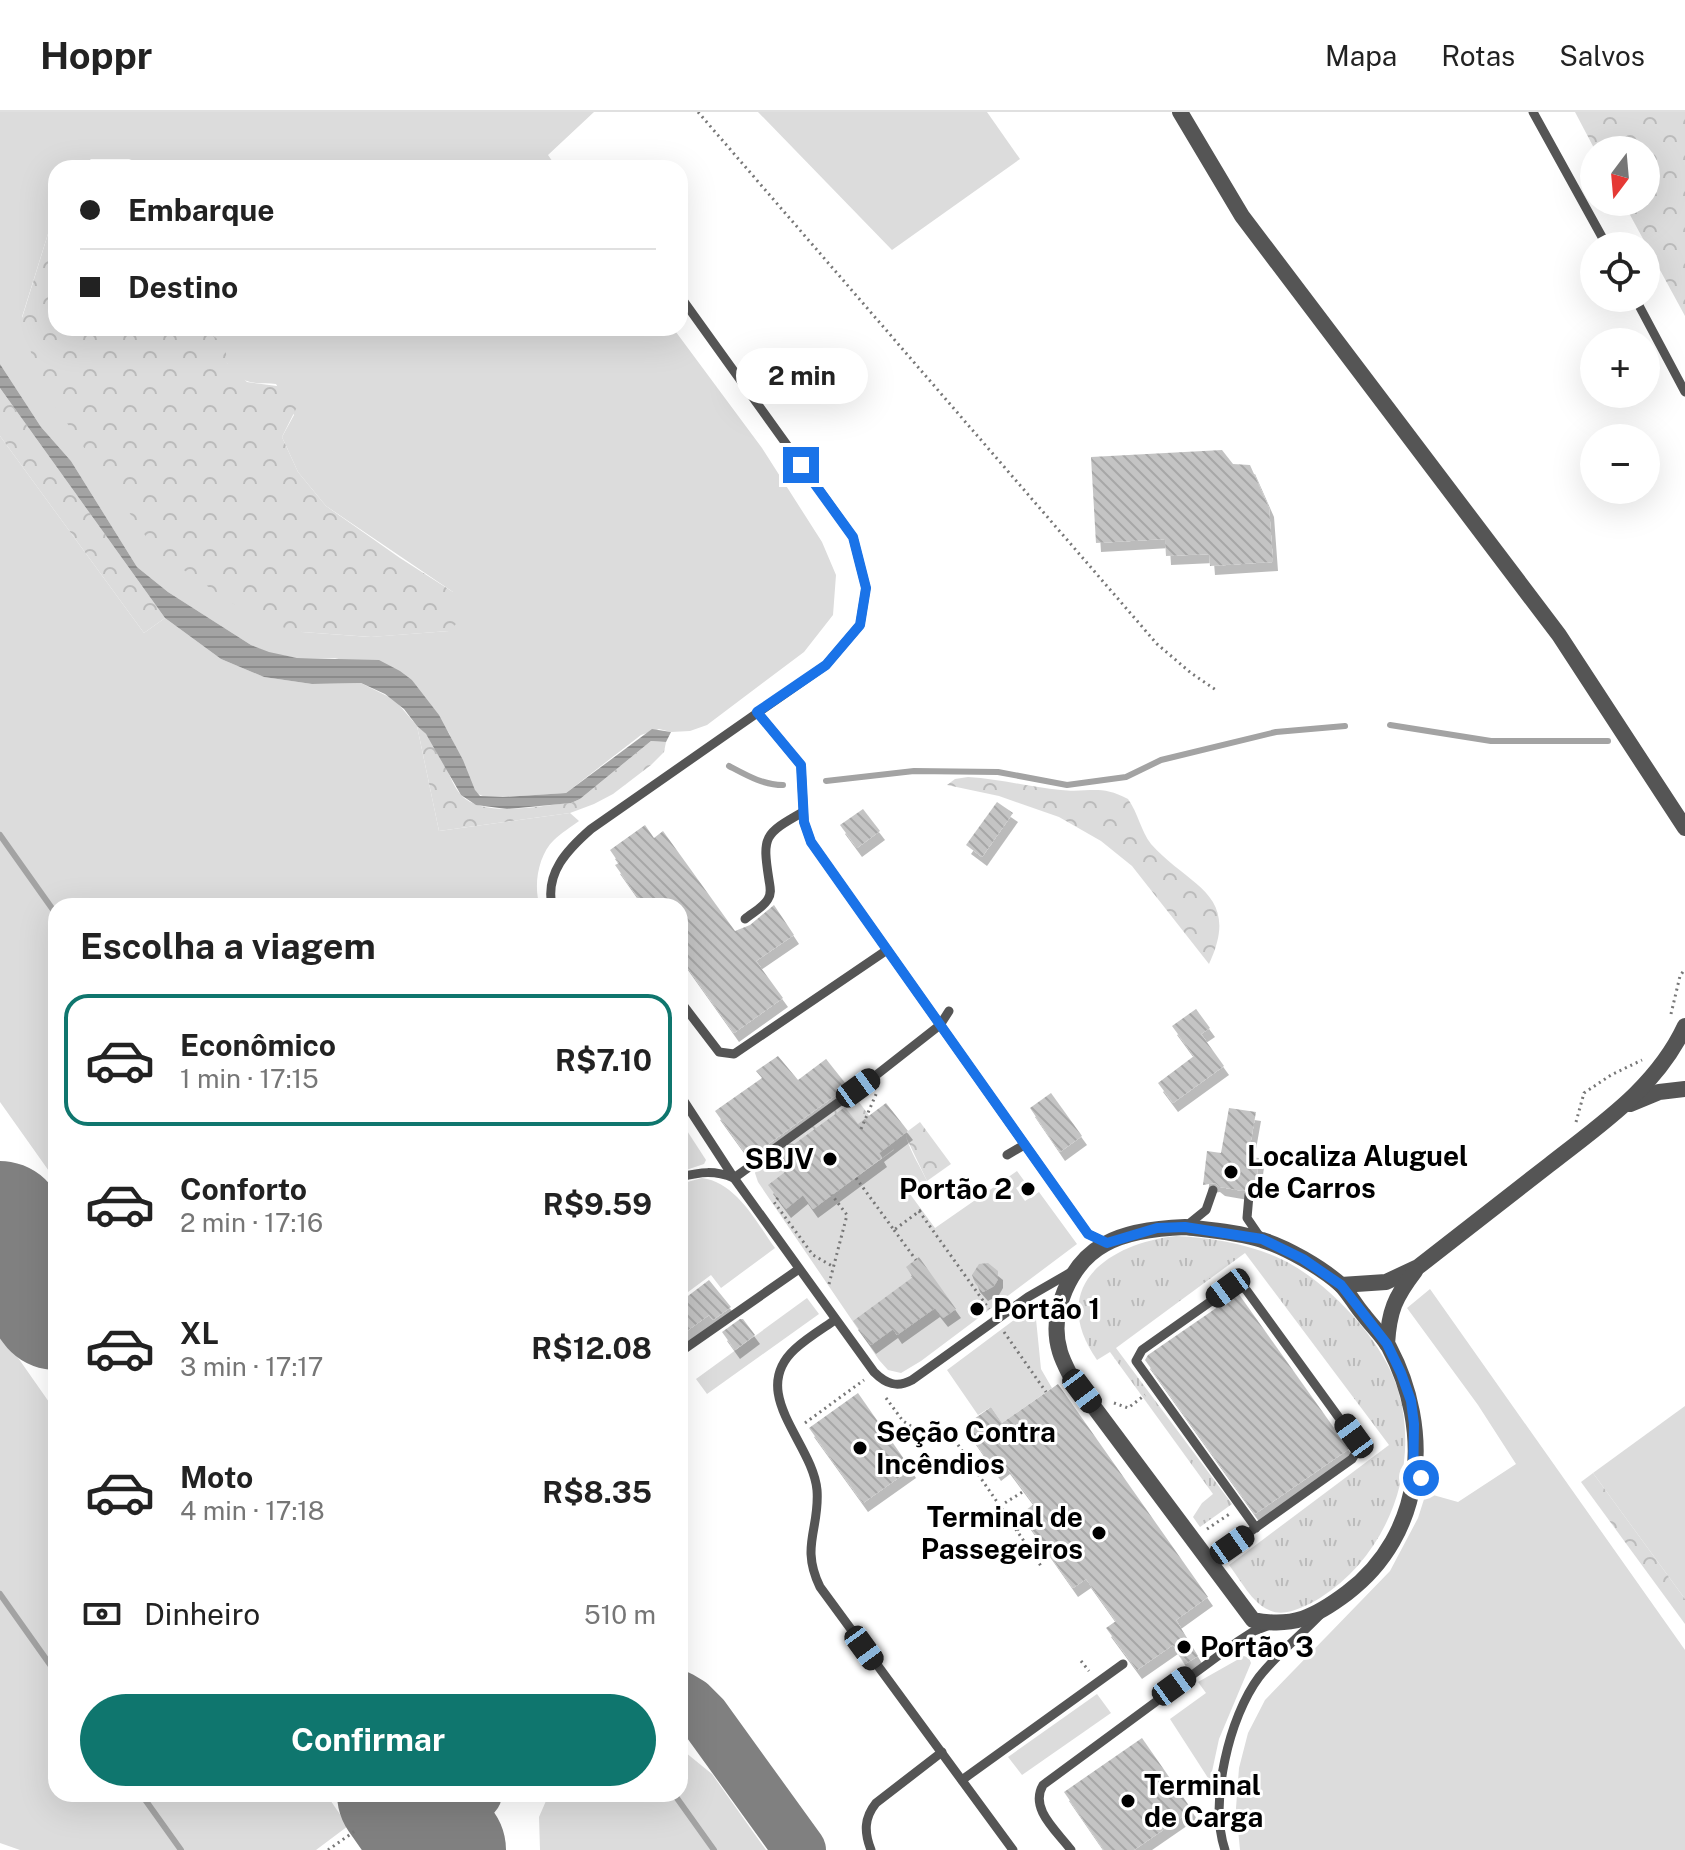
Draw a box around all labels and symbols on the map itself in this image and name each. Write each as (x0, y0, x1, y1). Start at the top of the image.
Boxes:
north arrow (1580, 136, 1660, 216)
callout: 2 min (735, 349, 867, 405)
route end (783, 447, 819, 483)
car (832, 1064, 884, 1112)
place label: Localiza Aluguel de Carros (1247, 1139, 1468, 1204)
place label: SBJV (745, 1142, 814, 1175)
marker: SBJV (821, 1150, 839, 1168)
marker: Localiza Aluguel de Carros (1222, 1163, 1240, 1181)
place label: Portão 2 (899, 1172, 1012, 1205)
marker: Portão 2 (1019, 1180, 1037, 1198)
car (1202, 1264, 1254, 1312)
place label: Portão 1 (993, 1292, 1100, 1325)
marker: Portão 1 (968, 1300, 986, 1318)
car (1058, 1365, 1106, 1417)
car (1330, 1410, 1378, 1462)
place label: Seção Contra Incêndios (876, 1415, 1056, 1480)
marker: Seção Contra Incêndios (851, 1439, 869, 1457)
route start (1403, 1460, 1439, 1496)
place label: Terminal de Passegeiros (921, 1500, 1083, 1565)
car (1205, 1521, 1259, 1569)
marker: Terminal de Passegeiros (1090, 1524, 1108, 1542)
car (840, 1622, 888, 1674)
place label: Portão 3 (1200, 1630, 1314, 1663)
marker: Portão 3 (1175, 1638, 1193, 1656)
car (1148, 1662, 1200, 1710)
place label: Terminal de Carga (1144, 1768, 1263, 1833)
marker: Terminal de Carga (1119, 1792, 1137, 1810)

